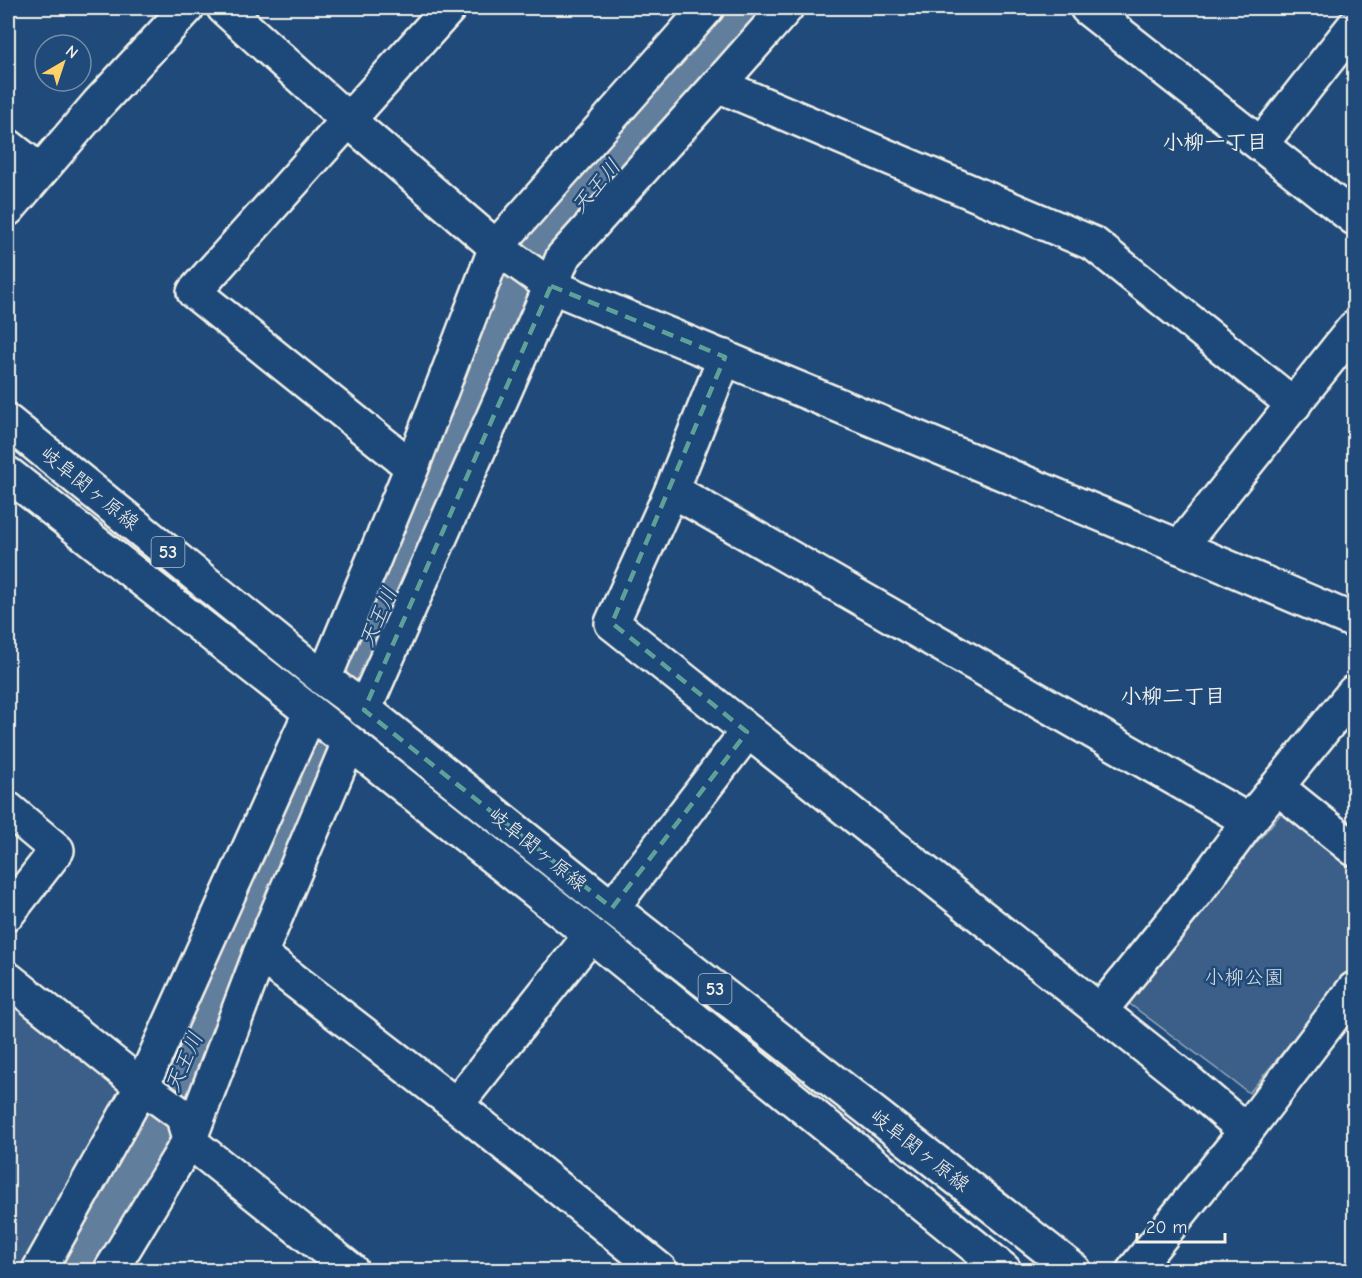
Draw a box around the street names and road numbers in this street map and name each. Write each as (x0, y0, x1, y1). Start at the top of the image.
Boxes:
street label: 岐阜関ヶ原線 (36, 442, 144, 535)
road number: 53 (152, 537, 184, 567)
street label: 岐阜関ヶ原線 (484, 803, 592, 896)
road number: 53 (698, 974, 732, 1004)
street label: 岐阜関ヶ原線 (865, 1104, 974, 1196)

